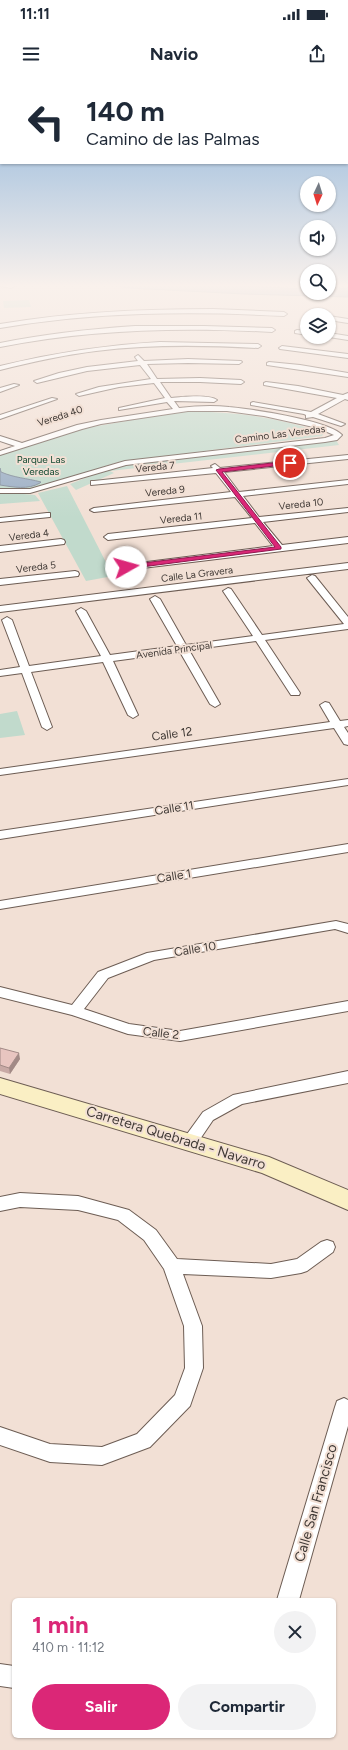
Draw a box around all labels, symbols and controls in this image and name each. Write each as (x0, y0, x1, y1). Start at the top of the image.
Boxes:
text: 11:11 (20, 5, 50, 23)
icon: menu (20, 43, 42, 65)
text: Navio (150, 43, 198, 65)
icon: share (306, 43, 328, 65)
text: 140 m (86, 94, 165, 128)
icon: left (20, 96, 72, 148)
text: Camino de las Palmas (86, 128, 260, 150)
north arrow (300, 176, 336, 212)
map controls (300, 176, 336, 344)
button: sound (300, 220, 336, 256)
button: search (300, 264, 336, 300)
button: layers (300, 308, 336, 344)
street label: Vereda 40 (36, 403, 84, 429)
street label: Camino Las Veredas (234, 422, 326, 446)
pin (273, 446, 307, 480)
icon: arrive (279, 452, 301, 474)
park label: Parque Las Veredas (17, 453, 66, 478)
street label: Vereda 7 (135, 458, 176, 476)
street label: Vereda 9 (144, 482, 186, 500)
street label: Vereda 10 (278, 495, 324, 513)
street label: Vereda 11 (159, 509, 203, 527)
street label: Vereda 4 (8, 526, 50, 544)
position arrow (105, 546, 147, 588)
street label: Vereda 5 (15, 558, 57, 576)
street label: Calle La Gravera (160, 563, 234, 585)
street label: Avenida Principal (135, 638, 213, 662)
street label: Calle 12 (151, 724, 193, 744)
street label: Calle 11 (153, 798, 195, 818)
street label: Calle 1 (156, 866, 192, 886)
street label: Calle 10 (173, 939, 217, 959)
street label: Calle 2 (142, 1024, 180, 1042)
street label: Carretera Quebrada - Navarro (84, 1103, 268, 1173)
street label: Calle San Francisco (291, 1442, 341, 1564)
text: 1 min (32, 1610, 89, 1639)
button: close (274, 1611, 316, 1653)
text: 410 m · 11:12 (32, 1640, 104, 1655)
button: Salir (32, 1684, 170, 1730)
button: Compartir (178, 1684, 316, 1730)

